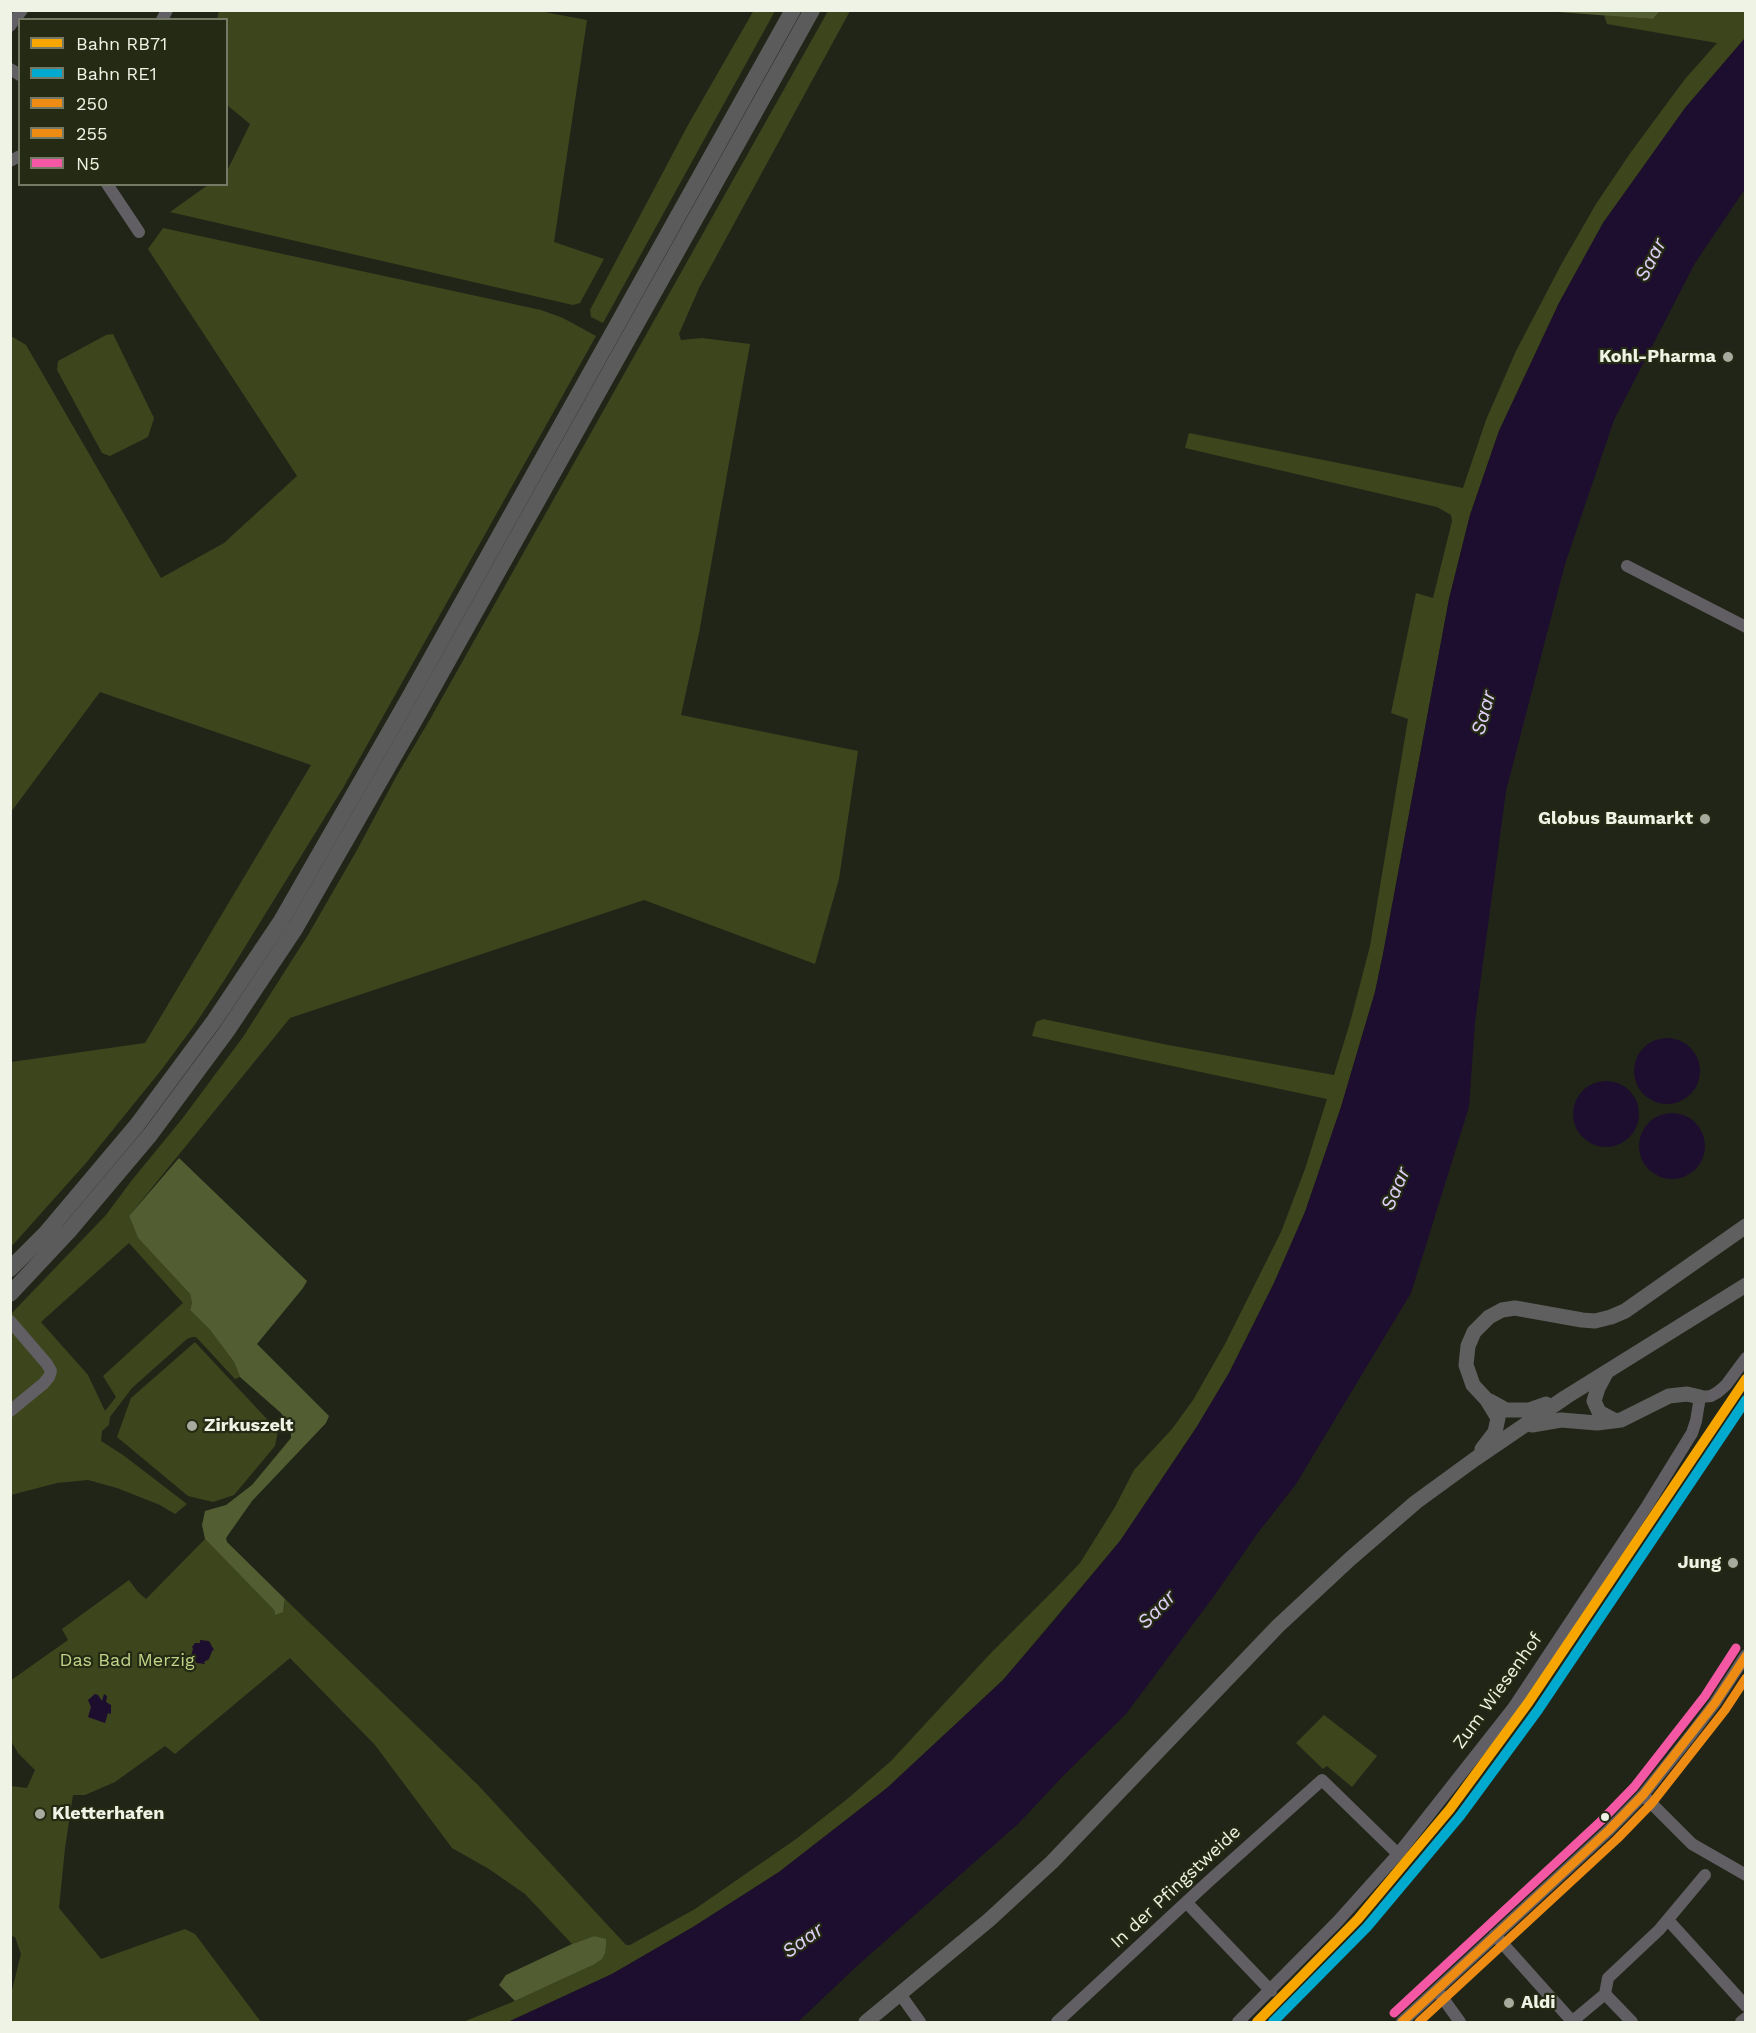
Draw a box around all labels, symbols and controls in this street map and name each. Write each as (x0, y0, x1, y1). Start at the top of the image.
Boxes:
legend (18, 18, 228, 186)
text: Bahn RB71 (76, 33, 167, 54)
text: Bahn RE1 (76, 63, 157, 84)
text: 250 (76, 93, 108, 114)
text: 255 (76, 123, 107, 144)
text: N5 (76, 153, 100, 174)
water label: Saar (1630, 234, 1672, 286)
place label: Kohl-Pharma (1599, 346, 1716, 368)
marker: Kohl-Pharma (1721, 350, 1735, 364)
water label: Saar (1467, 688, 1501, 738)
place label: Globus Baumarkt (1538, 808, 1693, 830)
marker: Globus Baumarkt (1698, 812, 1712, 826)
water label: Saar (1376, 1164, 1416, 1214)
place label: Zirkuszelt (204, 1415, 293, 1437)
marker: Zirkuszelt (185, 1419, 199, 1433)
place label: Jung (1678, 1552, 1721, 1574)
marker: Jung (1726, 1556, 1740, 1570)
water label: Saar (1133, 1585, 1181, 1635)
street label: Zum Wiesenhof (1449, 1629, 1547, 1753)
park label: Das Bad Merzig (59, 1650, 195, 1672)
place label: Kletterhafen (52, 1803, 164, 1825)
marker: Kletterhafen (33, 1807, 47, 1821)
unlabelled marker (1599, 1811, 1611, 1823)
street label: In der Pfingstweide (1107, 1821, 1245, 1953)
water label: Saar (778, 1918, 828, 1964)
place label: Aldi (1521, 1992, 1556, 2014)
marker: Aldi (1502, 1996, 1516, 2010)

